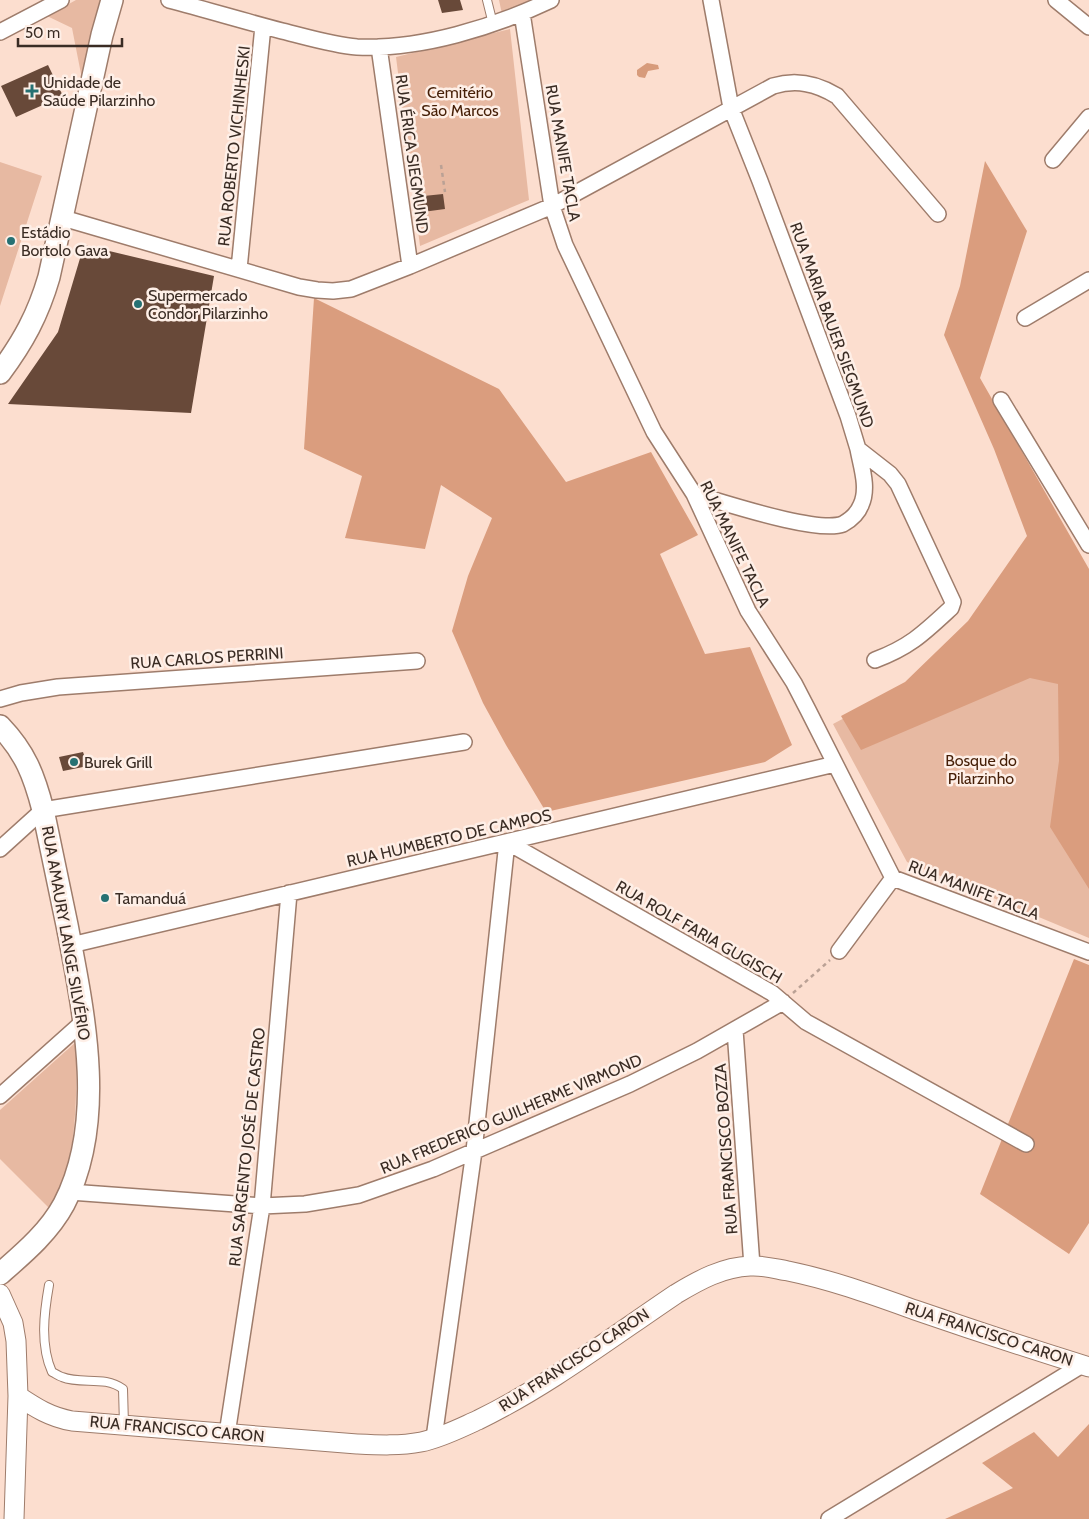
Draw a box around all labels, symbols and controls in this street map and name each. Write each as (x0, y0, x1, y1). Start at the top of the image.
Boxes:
scale bar (18, 15, 121, 47)
text: 50 m (25, 24, 60, 42)
street label: RUA ROBERTO VICHINHESKI (214, 45, 254, 247)
place label: Unidade de Saúde Pilarzinho (43, 73, 156, 110)
street label: RUA ÉRICA SIEGMUND (391, 73, 433, 235)
park label: Cemitério São Marcos (421, 83, 499, 120)
street label: RUA MANIFE TACLA (542, 83, 584, 223)
marker: Unidade de Saúde Pilarzinho (25, 84, 39, 98)
street label: RUA MARIA BAUER SIEGMUND (786, 220, 878, 430)
place label: Estádio Bortolo Gava (21, 223, 109, 260)
marker: Estádio Bortolo Gava (5, 235, 17, 247)
place label: Supermercado Condor Pilarzinho (148, 286, 268, 323)
marker: Supermercado Condor Pilarzinho (132, 298, 144, 310)
street label: RUA MANIFE TACLA (696, 478, 774, 611)
street label: RUA CARLOS PERRINI (130, 643, 284, 673)
park label: Bosque do Pilarzinho (945, 751, 1017, 788)
place label: Burek Grill (84, 753, 153, 772)
marker: Burek Grill (68, 756, 80, 768)
street label: RUA HUMBERTO DE CAMPOS (345, 805, 553, 871)
street label: RUA AMAURY LANGE SILVÉRIO (38, 824, 94, 1042)
street label: RUA MANIFE TACLA (906, 856, 1042, 924)
street label: RUA ROLF FARIA GUGISCH (613, 877, 785, 987)
place label: Tamanduá (115, 889, 186, 908)
marker: Tamanduá (99, 892, 111, 904)
street label: RUA SARGENTO JOSÉ DE CASTRO (225, 1027, 269, 1267)
street label: RUA FREDERICO GUILHERME VIRMOND (377, 1050, 645, 1178)
street label: RUA FRANCISCO BOZZA (711, 1063, 741, 1235)
street label: RUA FRANCISCO CARON (903, 1298, 1075, 1370)
street label: RUA FRANCISCO CARON (495, 1304, 653, 1416)
street label: RUA FRANCISCO CARON (89, 1412, 265, 1446)

